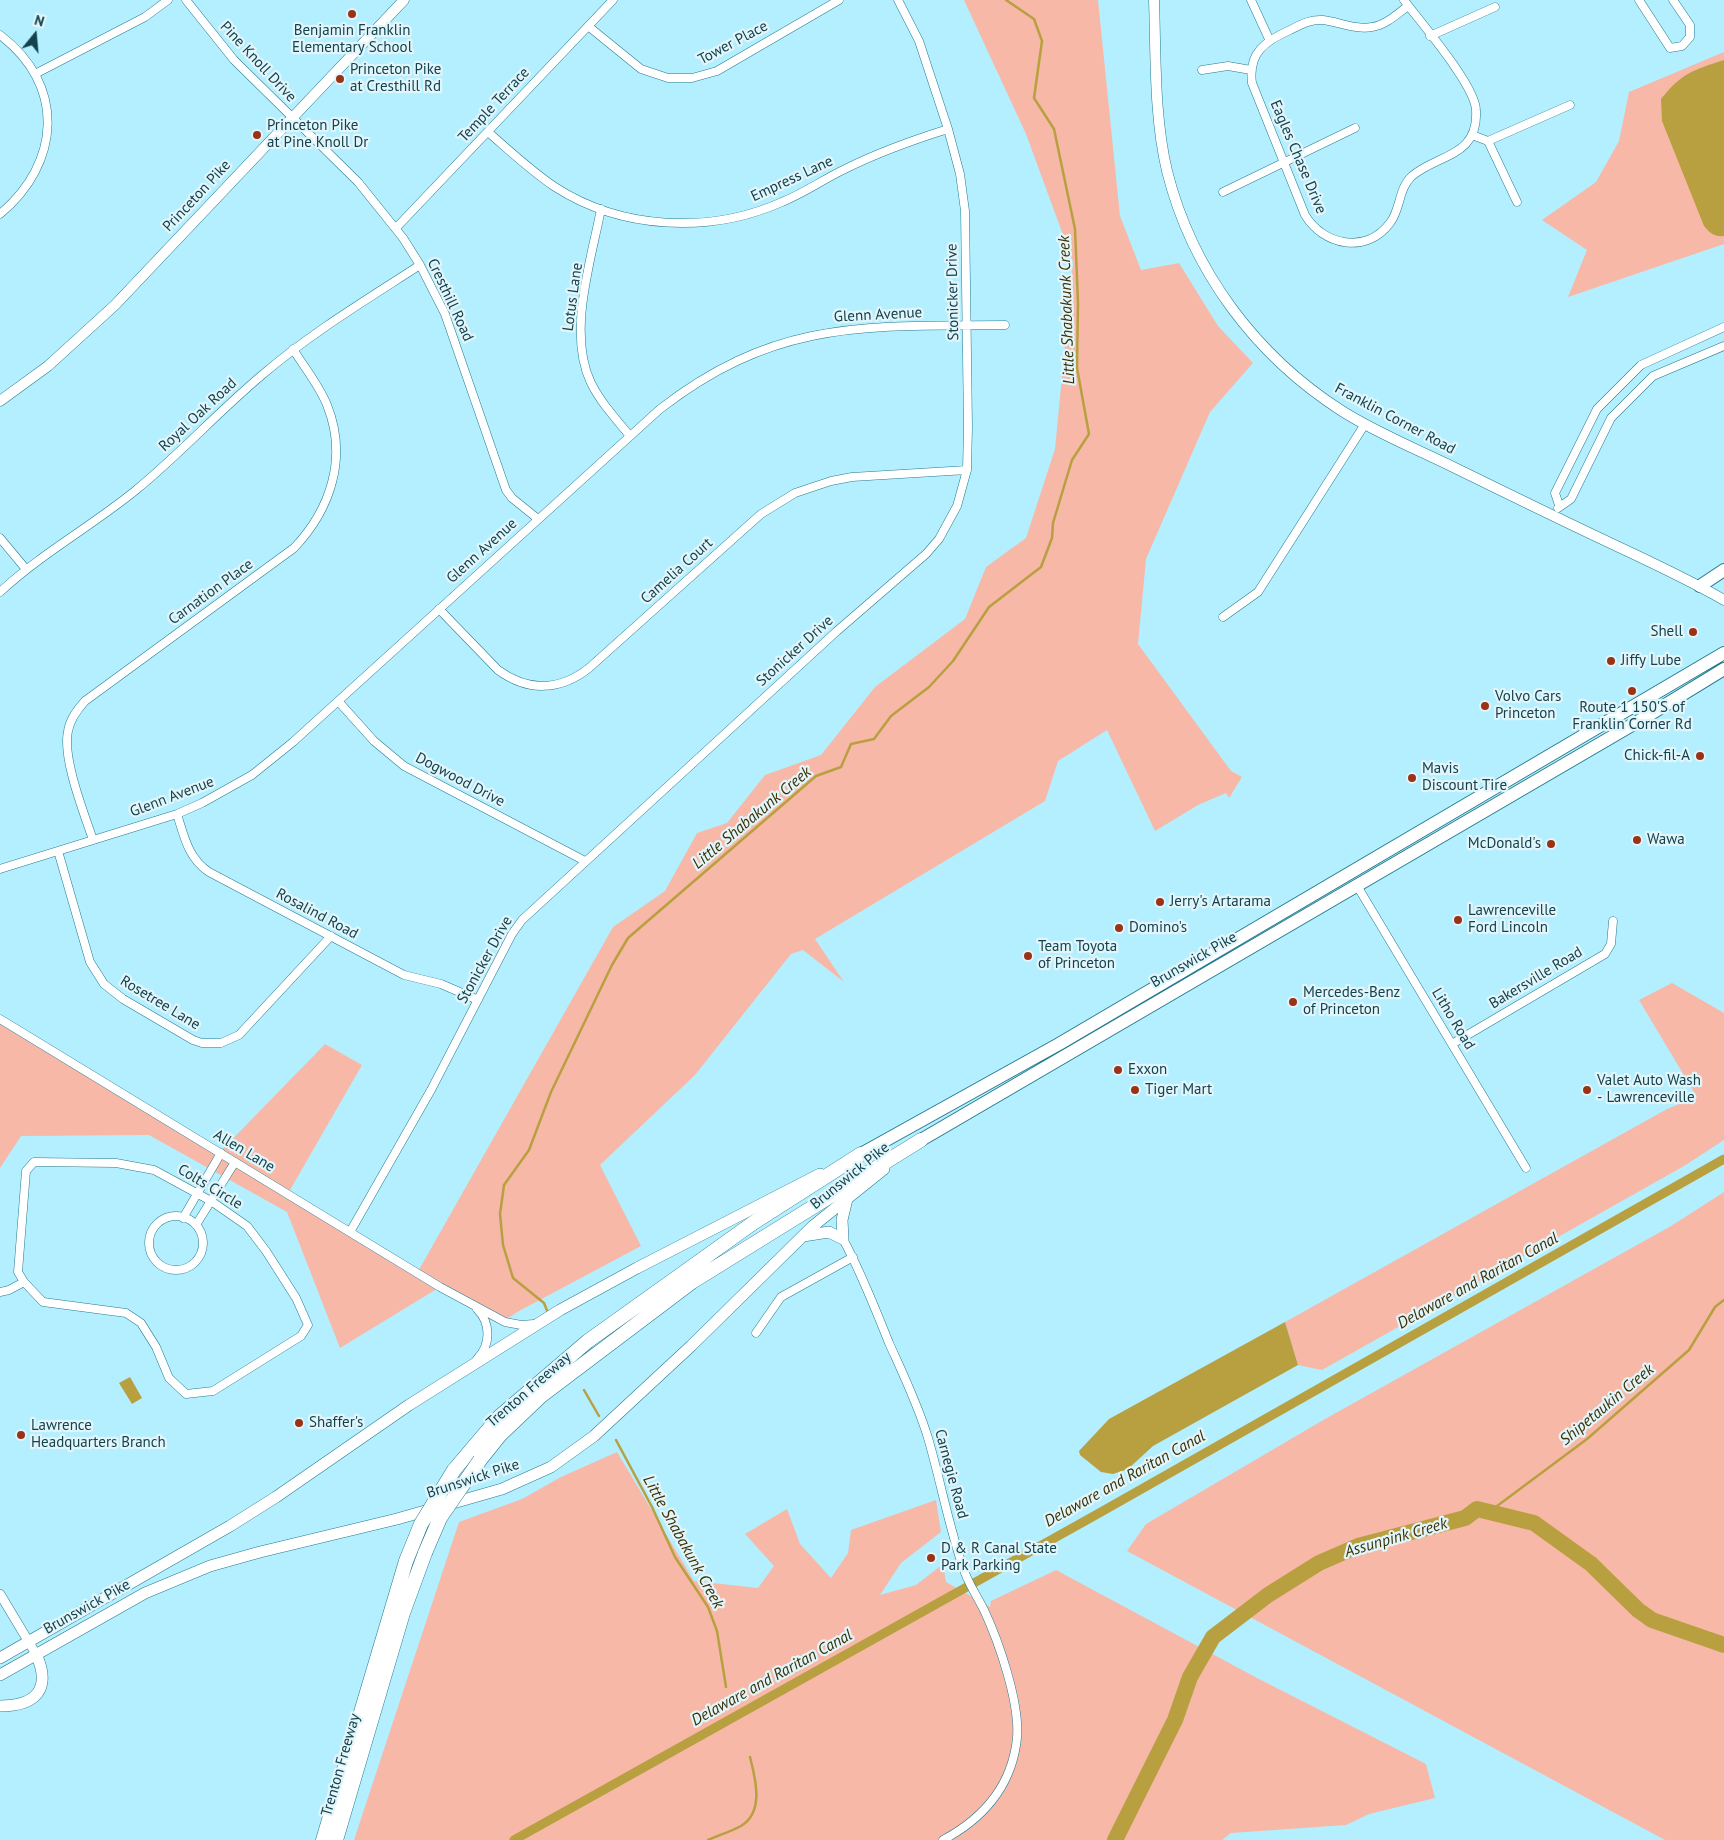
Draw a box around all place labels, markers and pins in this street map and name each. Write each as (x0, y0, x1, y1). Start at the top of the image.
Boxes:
marker: Benjamin Franklin Elementary School (346, 8, 358, 20)
place label: Benjamin Franklin Elementary School (292, 22, 412, 57)
place label: Princeton Pike at Cresthill Rd (350, 61, 441, 96)
marker: Princeton Pike at Cresthill Rd (334, 73, 346, 85)
place label: Princeton Pike at Pine Knoll Dr (267, 117, 368, 152)
marker: Princeton Pike at Pine Knoll Dr (251, 129, 263, 141)
place label: Shell (1650, 623, 1683, 641)
marker: Shell (1687, 626, 1699, 638)
place label: Jiffy Lube (1621, 652, 1681, 670)
marker: Jiffy Lube (1605, 655, 1617, 667)
marker: Route 1 150'S of Franklin Corner Rd (1626, 685, 1638, 697)
place label: Volvo Cars Princeton (1495, 688, 1561, 723)
place label: Route 1 150'S of Franklin Corner Rd (1572, 699, 1692, 734)
marker: Volvo Cars Princeton (1479, 700, 1491, 712)
place label: Chick-fil-A (1624, 747, 1690, 765)
marker: Chick-fil-A (1694, 750, 1706, 762)
place label: Mavis Discount Tire (1422, 760, 1507, 795)
marker: Mavis Discount Tire (1406, 772, 1418, 784)
place label: Wawa (1647, 831, 1685, 849)
marker: Wawa (1631, 834, 1643, 846)
place label: McDonald's (1468, 835, 1541, 853)
marker: McDonald's (1545, 838, 1557, 850)
place label: Jerry's Artarama (1170, 893, 1271, 911)
marker: Jerry's Artarama (1154, 896, 1166, 908)
place label: Lawrenceville Ford Lincoln (1468, 902, 1556, 937)
marker: Lawrenceville Ford Lincoln (1452, 914, 1464, 926)
place label: Domino's (1129, 919, 1187, 937)
marker: Domino's (1113, 922, 1125, 934)
place label: Team Toyota of Princeton (1038, 938, 1117, 973)
marker: Team Toyota of Princeton (1022, 950, 1034, 962)
place label: Mercedes-Benz of Princeton (1303, 984, 1400, 1019)
marker: Mercedes-Benz of Princeton (1287, 996, 1299, 1008)
place label: Exxon (1128, 1061, 1167, 1079)
marker: Exxon (1112, 1064, 1124, 1076)
place label: Valet Auto Wash - Lawrenceville (1597, 1072, 1701, 1107)
place label: Tiger Mart (1145, 1081, 1212, 1099)
marker: Tiger Mart (1129, 1084, 1141, 1096)
marker: Valet Auto Wash - Lawrenceville (1581, 1084, 1593, 1096)
place label: Shaffer's (309, 1414, 363, 1432)
place label: Lawrence Headquarters Branch (31, 1417, 166, 1452)
marker: Shaffer's (293, 1417, 305, 1429)
marker: Lawrence Headquarters Branch (15, 1429, 27, 1441)
place label: D & R Canal State Park Parking (941, 1540, 1057, 1575)
marker: D & R Canal State Park Parking (925, 1552, 937, 1564)

